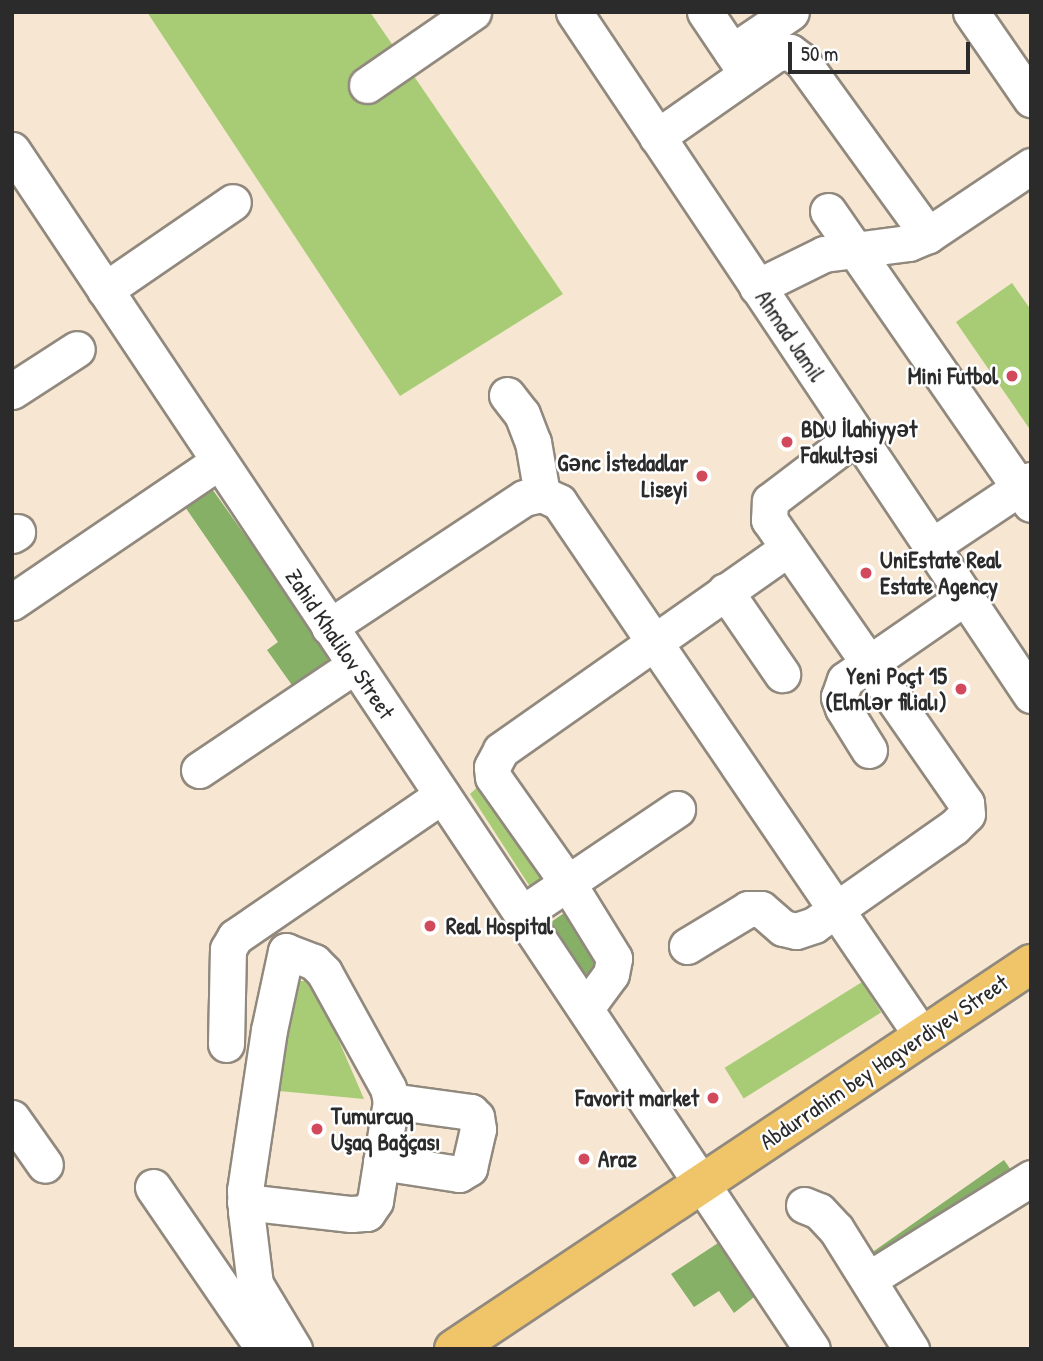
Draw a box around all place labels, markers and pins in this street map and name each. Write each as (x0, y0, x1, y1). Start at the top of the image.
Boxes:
place label: Mini Futbol (908, 362, 998, 390)
marker: Mini Futbol (1004, 368, 1020, 384)
place label: BDU İlahiyyət Fakultəsi (801, 415, 917, 469)
marker: BDU İlahiyyət Fakultəsi (779, 434, 795, 450)
place label: Gənc İstedadlar Liseyi (557, 449, 688, 503)
marker: Gənc İstedadlar Liseyi (694, 468, 710, 484)
place label: UniEstate Real Estate Agency (880, 546, 1001, 600)
marker: UniEstate Real Estate Agency (858, 565, 874, 581)
place label: Yeni Poçt 15 (Elmlər filialı) (825, 662, 947, 716)
marker: Yeni Poçt 15 (Elmlər filialı) (953, 681, 969, 697)
place label: Real Hospital (446, 912, 553, 940)
marker: Real Hospital (420, 916, 440, 936)
place label: Favorit market (576, 1084, 699, 1112)
marker: Favorit market (705, 1090, 721, 1106)
place label: Tumurcuq Uşaq Bağçası (331, 1102, 440, 1156)
marker: Tumurcuq Uşaq Bağçası (309, 1121, 325, 1137)
place label: Araz (598, 1145, 637, 1173)
marker: Araz (576, 1151, 592, 1167)

